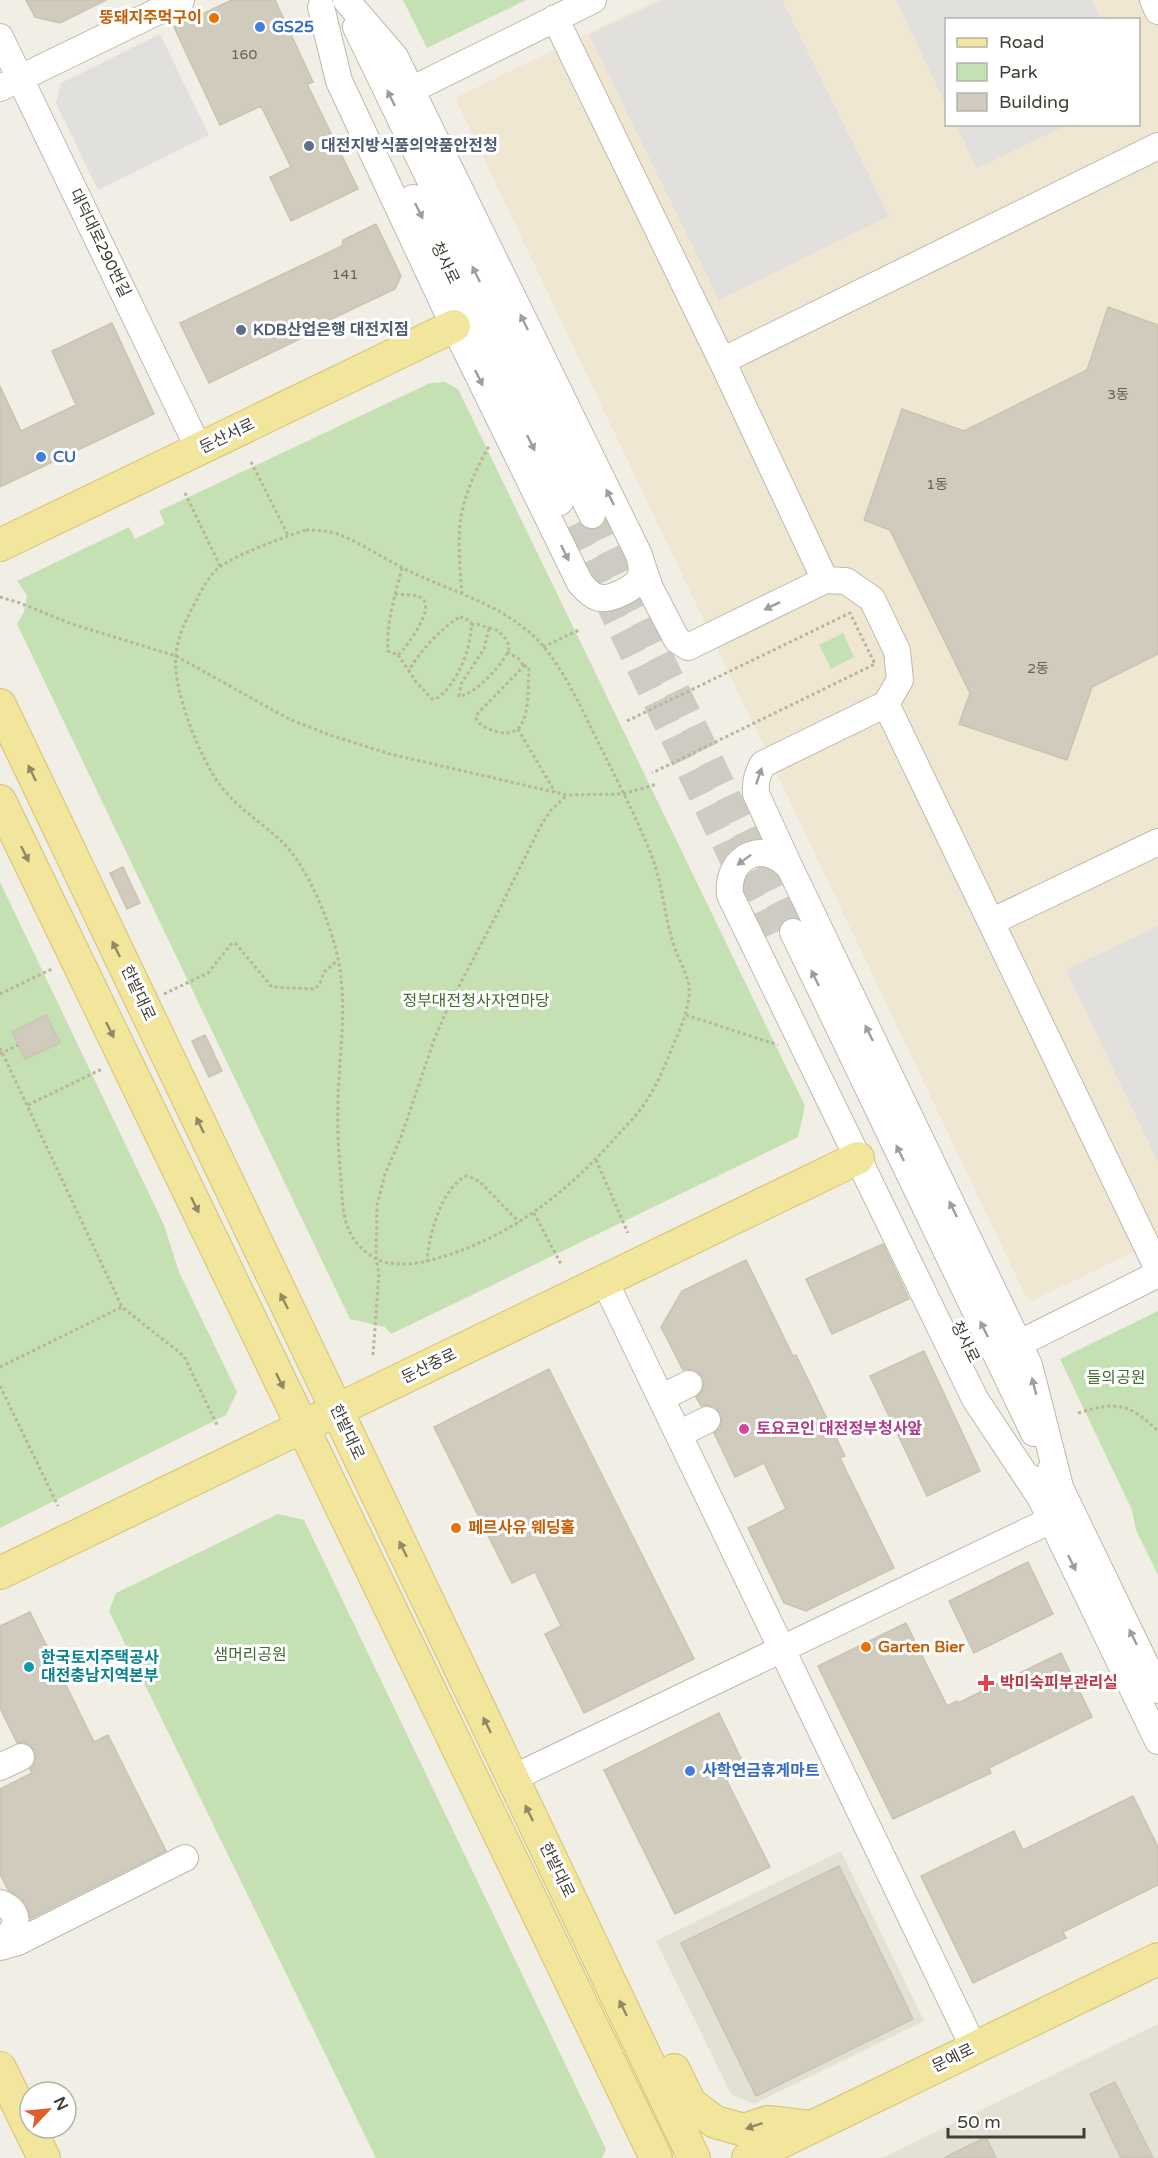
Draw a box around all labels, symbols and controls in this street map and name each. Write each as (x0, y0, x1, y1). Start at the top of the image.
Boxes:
place label: 뚱돼지주먹구이 (99, 8, 202, 28)
marker: 뚱돼지주먹구이 (207, 11, 221, 25)
place label: GS25 (272, 17, 314, 37)
legend (945, 18, 1140, 126)
marker: GS25 (253, 20, 267, 34)
text: Road (999, 31, 1044, 53)
house number: 160 (231, 46, 257, 63)
text: Park (999, 61, 1038, 83)
one-way arrow (386, 89, 395, 106)
text: Building (999, 91, 1069, 113)
place label: 대전지방식품의약품안전청 (321, 136, 498, 156)
marker: 대전지방식품의약품안전청 (302, 139, 316, 153)
street label: 대덕대로290번길 (65, 185, 135, 301)
one-way arrow (415, 202, 424, 219)
street label: 청사로 (426, 239, 464, 287)
one-way arrow (471, 265, 480, 282)
house number: 141 (332, 266, 358, 283)
one-way arrow (520, 313, 529, 330)
place label: KDB산업은행 대전지점 (253, 320, 409, 340)
marker: KDB산업은행 대전지점 (234, 323, 248, 337)
one-way arrow (475, 370, 484, 387)
house number: 3동 (1107, 386, 1129, 403)
street label: 둔산서로 (196, 414, 258, 458)
one-way arrow (526, 434, 536, 452)
place label: CU (53, 447, 76, 467)
marker: CU (34, 450, 48, 464)
house number: 1동 (926, 476, 948, 493)
one-way arrow (605, 488, 615, 505)
one-way arrow (561, 545, 570, 562)
one-way arrow (763, 600, 781, 610)
house number: 2동 (1027, 660, 1049, 677)
one-way arrow (28, 764, 37, 781)
one-way arrow (755, 766, 764, 784)
one-way arrow (21, 846, 30, 863)
one-way arrow (736, 854, 751, 866)
one-way arrow (112, 940, 121, 957)
street label: 한밭대로 (116, 962, 160, 1024)
one-way arrow (810, 969, 820, 986)
park label: 정부대전청사자연마당 (402, 991, 550, 1011)
one-way arrow (106, 1021, 115, 1038)
one-way arrow (865, 1024, 874, 1041)
one-way arrow (196, 1116, 205, 1133)
one-way arrow (895, 1145, 904, 1162)
one-way arrow (191, 1197, 200, 1214)
one-way arrow (949, 1200, 958, 1217)
one-way arrow (280, 1292, 289, 1309)
street label: 청사로 (946, 1318, 984, 1366)
one-way arrow (980, 1320, 990, 1338)
street label: 둔산중로 (398, 1344, 460, 1388)
park label: 들의공원 (1087, 1368, 1145, 1388)
one-way arrow (276, 1372, 285, 1389)
one-way arrow (1029, 1377, 1038, 1395)
street label: 한밭대로 (325, 1401, 369, 1463)
place label: 토요코인 대전정부청사앞 (756, 1419, 922, 1439)
marker: 토요코인 대전정부청사앞 (737, 1422, 751, 1436)
place label: 페르사유 웨딩홀 (468, 1518, 575, 1538)
marker: 페르사유 웨딩홀 (449, 1521, 463, 1535)
one-way arrow (399, 1541, 408, 1558)
one-way arrow (1067, 1554, 1076, 1571)
one-way arrow (1128, 1629, 1137, 1646)
place label: Garten Bier (878, 1637, 965, 1657)
marker: Garten Bier (859, 1640, 873, 1654)
park label: 샘머리공원 (213, 1645, 287, 1665)
place label: 한국토지주택공사 대전충남지역본부 (41, 1648, 159, 1686)
marker: 한국토지주택공사 대전충남지역본부 (22, 1660, 36, 1674)
place label: 박미숙피부관리실 (1000, 1673, 1118, 1693)
marker: 박미숙피부관리실 (977, 1674, 995, 1692)
one-way arrow (483, 1717, 492, 1734)
place label: 사학연금휴게마트 (702, 1761, 820, 1781)
marker: 사학연금휴게마트 (683, 1764, 697, 1778)
one-way arrow (525, 1805, 534, 1822)
street label: 한밭대로 (535, 1839, 579, 1901)
one-way arrow (618, 1999, 627, 2016)
street label: 문예로 (929, 2039, 977, 2077)
north arrow (18, 2080, 78, 2140)
text: N (49, 2094, 72, 2114)
scale bar (948, 2101, 1084, 2139)
text: 50 m (957, 2111, 1001, 2133)
one-way arrow (745, 2122, 763, 2132)

